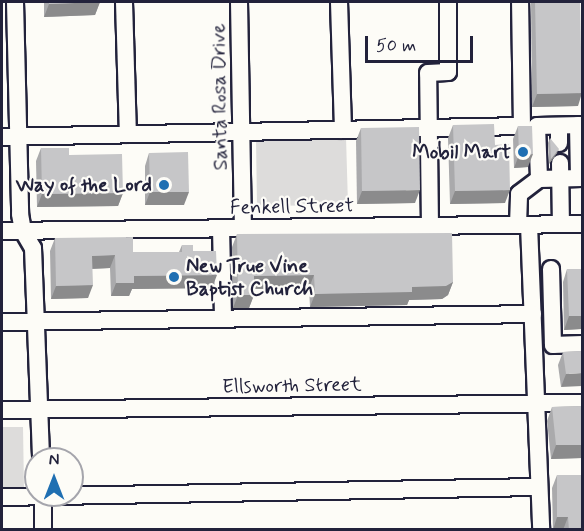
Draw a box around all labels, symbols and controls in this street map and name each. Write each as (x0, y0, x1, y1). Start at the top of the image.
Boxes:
street label: Santa Rosa Drive (207, 24, 233, 170)
scale bar (368, 24, 476, 62)
text: 50 m (376, 34, 416, 58)
place label: Mobil Mart (414, 140, 511, 164)
marker: Mobil Mart (516, 145, 530, 159)
place label: Way of the Lord (14, 173, 152, 197)
marker: Way of the Lord (157, 178, 171, 192)
street label: Fenkell Street (230, 194, 354, 220)
place label: New True Vine Baptist Church (186, 254, 313, 301)
marker: New True Vine Baptist Church (167, 270, 181, 284)
street label: Ellsworth Street (222, 373, 362, 399)
north arrow (24, 447, 84, 507)
text: N (49, 450, 59, 471)

